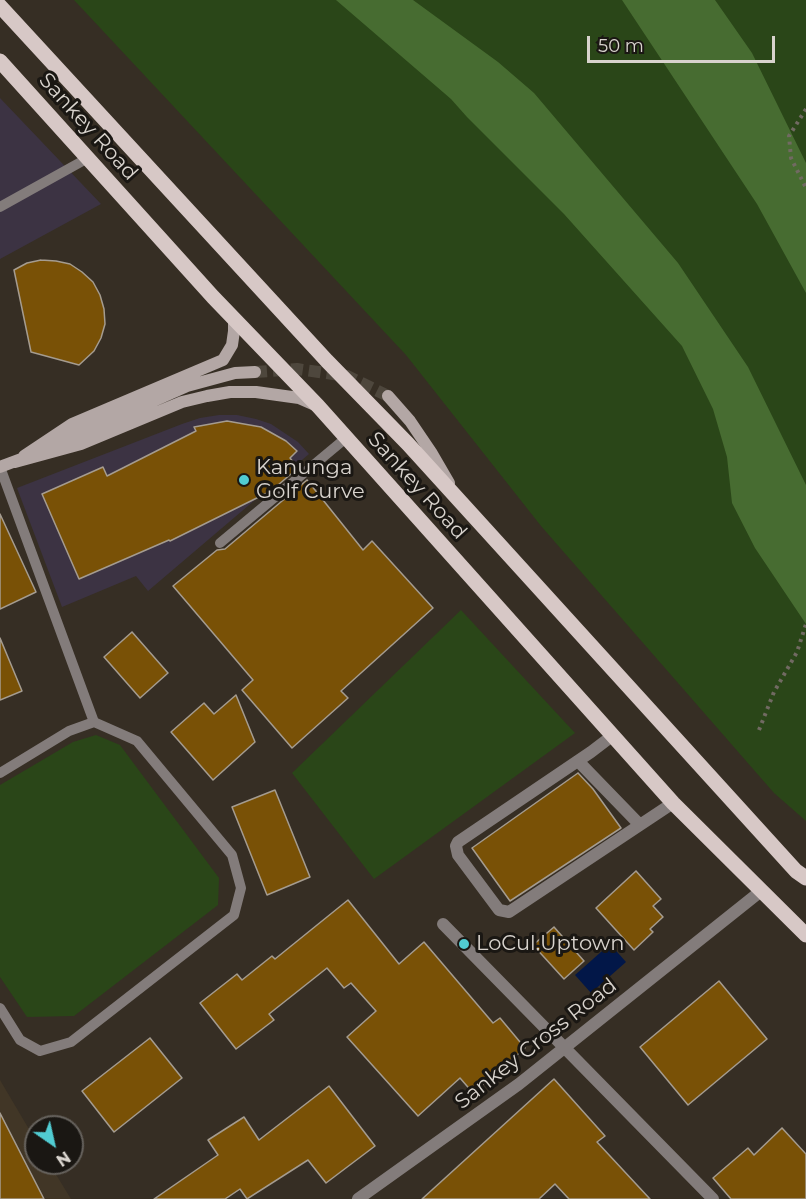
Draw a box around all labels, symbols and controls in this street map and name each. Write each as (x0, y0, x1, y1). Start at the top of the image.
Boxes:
scale bar (590, 24, 778, 62)
text: 50 m (598, 35, 644, 57)
street label: Sankey Road (33, 68, 143, 186)
street label: Sankey Road (362, 427, 472, 545)
place label: Kanunga Golf Curve (256, 455, 365, 505)
marker: Kanunga Golf Curve (237, 473, 251, 487)
place label: LoCul.Uptown (476, 931, 624, 957)
marker: LoCul.Uptown (457, 937, 471, 951)
street label: Sankey Cross Road (450, 973, 622, 1115)
north arrow (24, 1115, 84, 1175)
text: N (53, 1147, 74, 1170)

